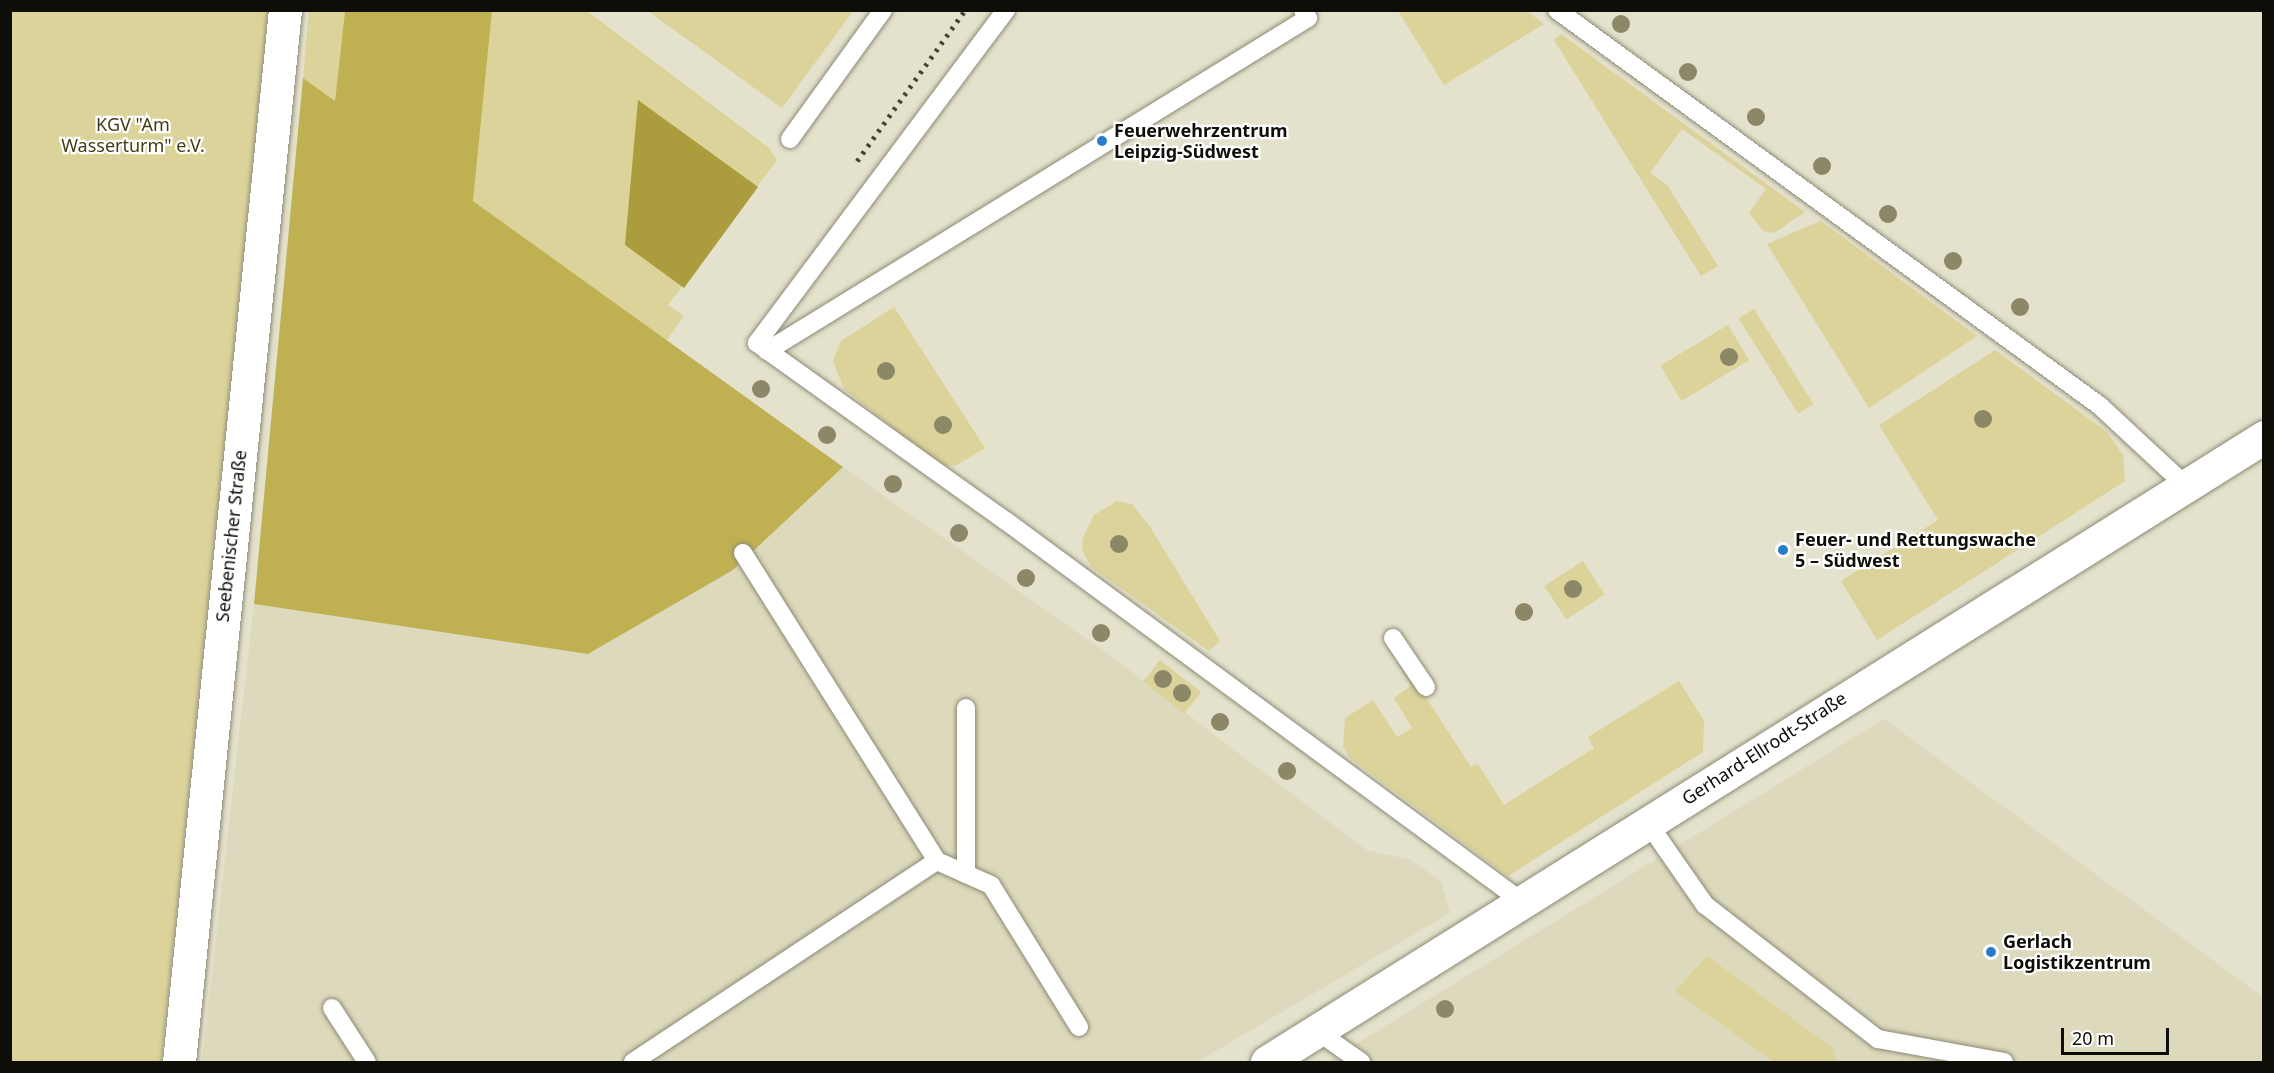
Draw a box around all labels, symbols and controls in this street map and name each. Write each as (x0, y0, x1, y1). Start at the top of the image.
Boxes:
park label: KGV "Am Wasserturm" e.V. (61, 114, 205, 156)
place label: Feuerwehrzentrum Leipzig-Südwest (1114, 120, 1287, 162)
marker: Feuerwehrzentrum Leipzig-Südwest (1095, 134, 1109, 148)
street label: Seebenischer Straße (211, 449, 251, 623)
place label: Feuer- und Rettungswache 5 – Südwest (1795, 529, 2036, 572)
marker: Feuer- und Rettungswache 5 – Südwest (1776, 543, 1790, 557)
street label: Gerhard-Ellrodt-Straße (1678, 687, 1850, 809)
place label: Gerlach Logistikzentrum (2003, 931, 2151, 974)
marker: Gerlach Logistikzentrum (1984, 945, 1998, 959)
scale bar (2064, 1016, 2172, 1054)
text: 20 m (2072, 1026, 2114, 1050)

